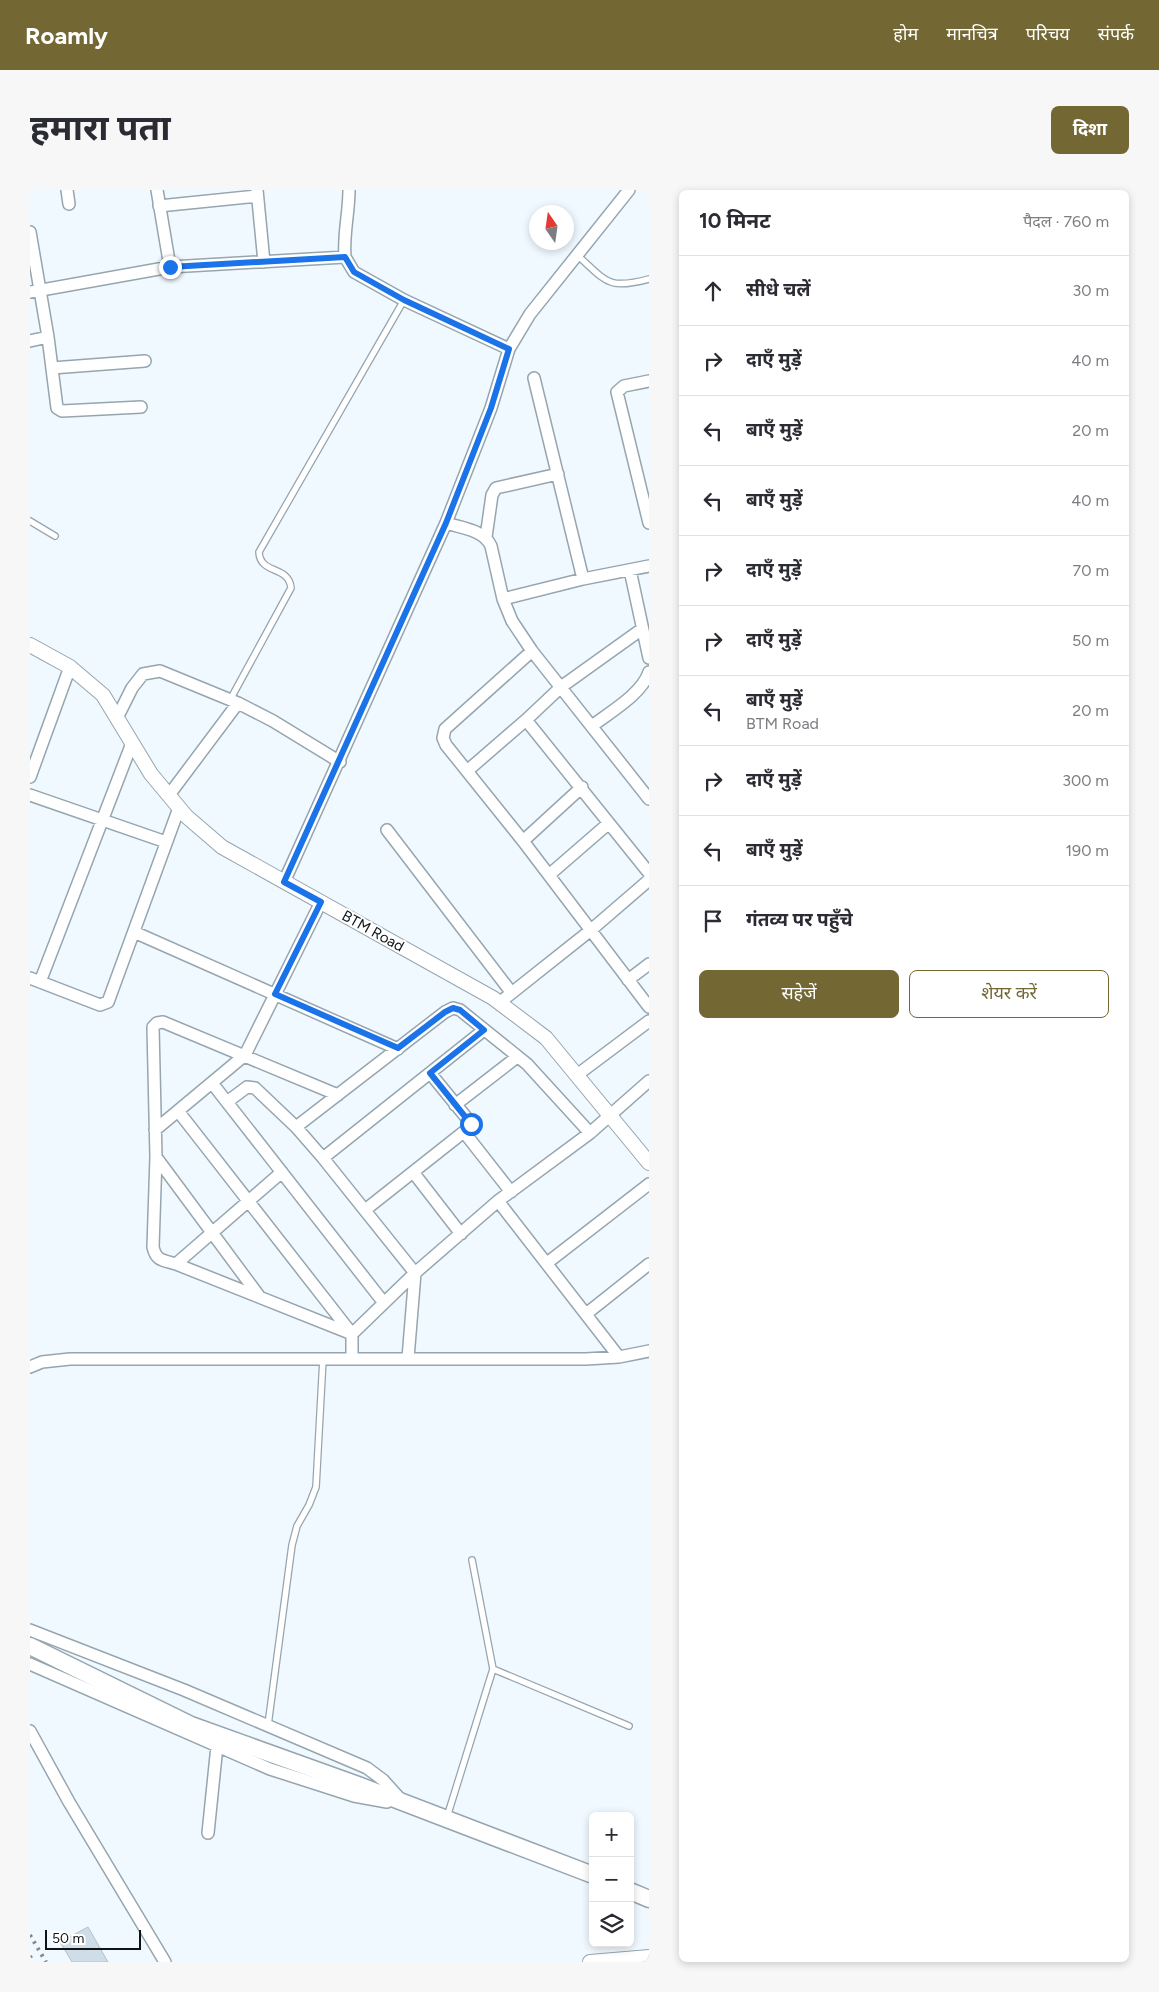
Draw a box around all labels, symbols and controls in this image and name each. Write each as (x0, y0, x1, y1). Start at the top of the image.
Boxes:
text: Roamly (25, 21, 108, 50)
text: होम (893, 23, 918, 45)
text: मानचित्र (946, 23, 998, 45)
text: परिचय (1026, 23, 1070, 45)
text: संपर्क (1098, 23, 1134, 45)
button: दिशा (1051, 106, 1129, 154)
text: हमारा पता (30, 107, 171, 149)
north arrow (529, 205, 574, 250)
text: 10 मिनट (699, 208, 771, 233)
text: पैदल · 760 m (1023, 212, 1109, 231)
route end (159, 256, 182, 279)
icon: ahead (699, 277, 727, 305)
text: सीधे चलें (746, 278, 810, 301)
text: 30 m (1072, 281, 1109, 300)
icon: right (699, 347, 727, 375)
text: दाएँ मुड़ें (746, 348, 802, 371)
text: 40 m (1071, 351, 1109, 370)
icon: left (699, 417, 727, 445)
text: बाएँ मुड़ें (746, 418, 803, 441)
text: 20 m (1072, 421, 1109, 440)
icon: left (699, 487, 727, 515)
text: बाएँ मुड़ें (746, 488, 803, 511)
text: 40 m (1071, 491, 1109, 510)
icon: right (699, 557, 727, 585)
text: दाएँ मुड़ें (746, 558, 802, 581)
text: 70 m (1073, 561, 1109, 580)
icon: right (699, 627, 727, 655)
text: दाएँ मुड़ें (746, 628, 802, 651)
text: 50 m (1072, 631, 1109, 650)
text: बाएँ मुड़ें (746, 688, 803, 711)
icon: left (699, 697, 727, 725)
text: 20 m (1072, 701, 1109, 720)
text: BTM Road (746, 714, 819, 733)
icon: right (699, 767, 727, 795)
text: दाएँ मुड़ें (746, 768, 802, 791)
text: 300 m (1062, 771, 1109, 790)
icon: left (699, 837, 727, 865)
text: बाएँ मुड़ें (746, 838, 803, 861)
text: 190 m (1066, 841, 1109, 860)
street label: BTM Road (339, 907, 407, 955)
icon: arrive (699, 907, 727, 935)
text: गंतव्य पर पहुँचे (746, 908, 853, 931)
button: सहेजें (699, 970, 899, 1018)
button: शेयर करें (909, 970, 1109, 1018)
route start (460, 1113, 483, 1136)
map controls (589, 1812, 634, 1947)
button: + (589, 1812, 634, 1857)
button: − (589, 1857, 634, 1902)
button: layers (589, 1902, 634, 1947)
scale bar (45, 1927, 141, 1950)
text: 50 m (52, 1930, 84, 1947)

